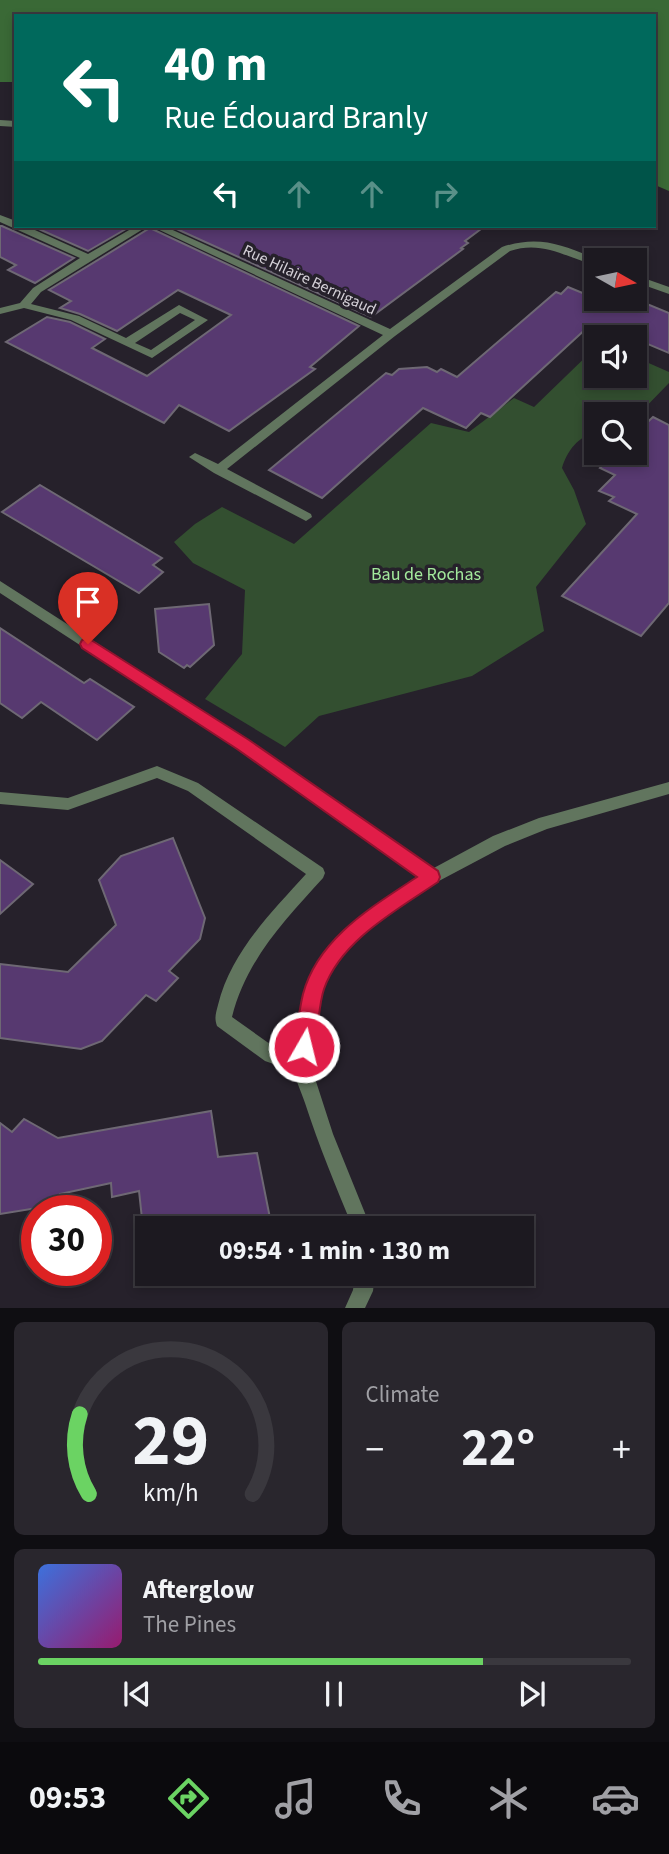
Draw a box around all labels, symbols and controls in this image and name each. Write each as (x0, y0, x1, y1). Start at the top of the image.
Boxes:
text: 40 m (164, 30, 268, 100)
icon: left (49, 42, 140, 133)
text: Rue Édouard Branly (164, 95, 428, 141)
icon: left (207, 175, 245, 213)
icon: ahead (280, 175, 318, 213)
icon: ahead (353, 175, 391, 213)
icon: right (426, 175, 464, 213)
street label: Rue Hilaire Bernigaud (239, 239, 380, 321)
north arrow (584, 248, 648, 312)
map controls (584, 248, 647, 465)
button: sound (584, 325, 647, 388)
button: search (584, 402, 647, 465)
park label: Bau de Rochas (371, 562, 481, 587)
pin (58, 572, 118, 644)
icon: arrive (69, 583, 107, 621)
position arrow (267, 1010, 341, 1084)
speed limit sign: 30 (21, 1195, 112, 1286)
text: 09:54 · 1 min · 130 m (219, 1232, 450, 1269)
text: Climate (366, 1378, 439, 1411)
text: 29 (132, 1390, 209, 1494)
text: 22° (461, 1412, 535, 1486)
text: − (366, 1423, 384, 1477)
text: + (612, 1423, 631, 1477)
text: km/h (143, 1475, 199, 1511)
text: Afterglow (143, 1571, 254, 1608)
text: The Pines (143, 1608, 236, 1641)
icon: previous (118, 1675, 156, 1713)
icon: pause (315, 1675, 353, 1713)
icon: next (513, 1675, 551, 1713)
icon: directions (164, 1774, 213, 1823)
icon: music (271, 1774, 320, 1823)
icon: phone (377, 1774, 426, 1823)
icon: climate (484, 1774, 533, 1823)
icon: car (591, 1774, 640, 1823)
text: 09:53 (29, 1775, 106, 1821)

